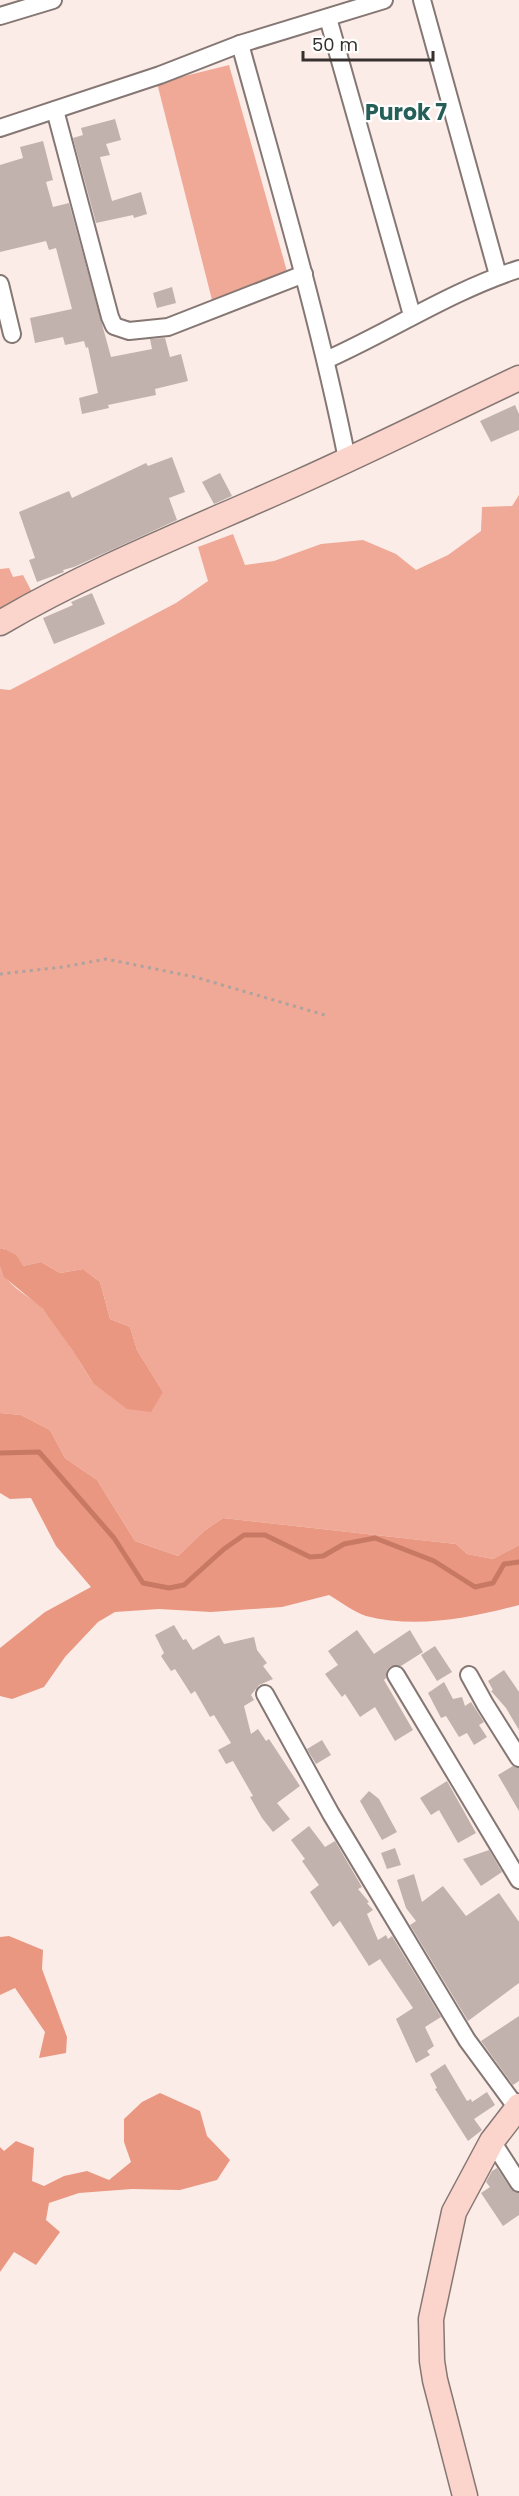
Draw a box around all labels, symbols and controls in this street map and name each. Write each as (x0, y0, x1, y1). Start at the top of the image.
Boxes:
scale bar (303, 24, 434, 62)
text: 50 m (312, 32, 358, 57)
district label: Purok 7 (365, 97, 447, 128)

